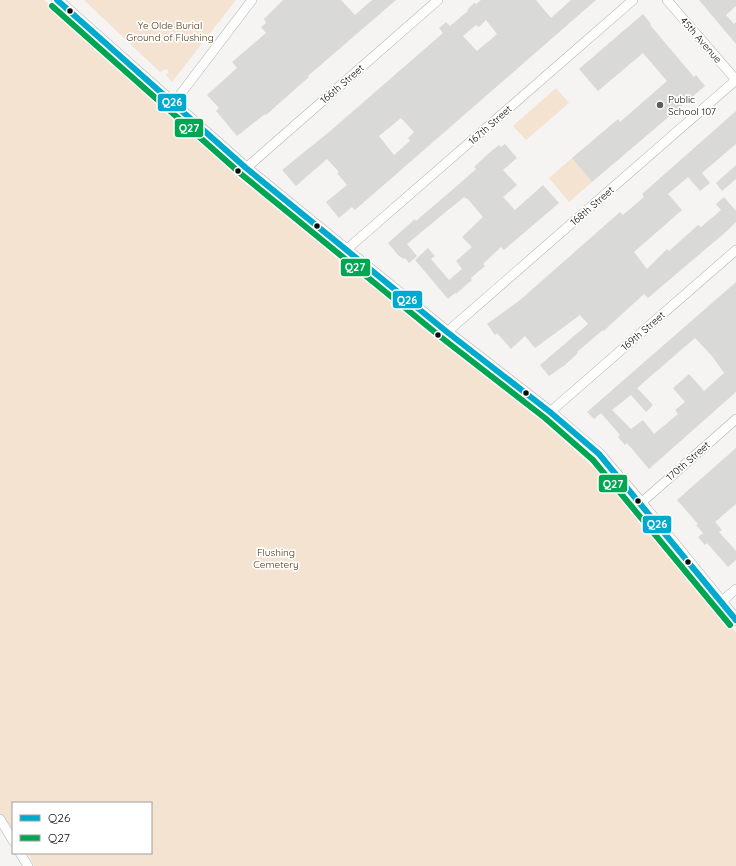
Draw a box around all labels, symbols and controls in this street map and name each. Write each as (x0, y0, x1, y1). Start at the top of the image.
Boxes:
unlabelled marker (65, 6, 75, 16)
street label: 45th Avenue (677, 14, 725, 66)
park label: Ye Olde Burial Ground of Flushing (126, 19, 214, 44)
street label: 166th Street (318, 61, 367, 106)
line badge: Q26 (157, 93, 187, 112)
place label: Public School 107 (668, 93, 716, 118)
text: Q26 (162, 95, 182, 109)
marker: Public School 107 (655, 100, 665, 110)
street label: 167th Street (466, 102, 515, 147)
line badge: Q27 (174, 118, 204, 138)
text: Q27 (179, 121, 199, 135)
unlabelled marker (233, 166, 243, 176)
street label: 168th Street (567, 183, 617, 228)
unlabelled marker (312, 221, 322, 231)
line badge: Q27 (340, 258, 371, 277)
text: Q27 (345, 260, 365, 274)
line badge: Q26 (392, 290, 423, 309)
text: Q26 (397, 293, 417, 307)
street label: 169th Street (618, 308, 668, 354)
unlabelled marker (433, 330, 443, 340)
unlabelled marker (521, 388, 531, 398)
street label: 170th Street (663, 438, 713, 484)
line badge: Q27 (598, 474, 628, 493)
text: Q27 (603, 477, 623, 491)
unlabelled marker (633, 496, 643, 506)
line badge: Q26 (642, 515, 672, 534)
text: Q26 (647, 517, 667, 531)
park label: Flushing Cemetery (253, 546, 299, 571)
unlabelled marker (683, 557, 693, 567)
legend (12, 802, 152, 854)
text: Q26 (48, 810, 71, 825)
text: Q27 (48, 830, 70, 845)

